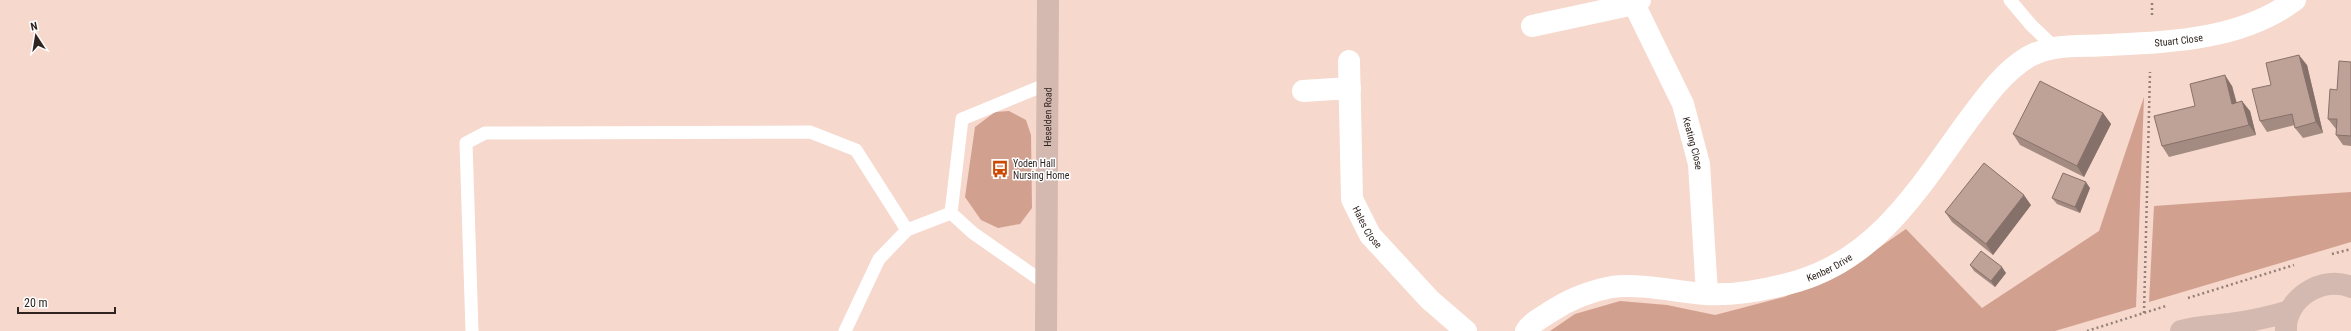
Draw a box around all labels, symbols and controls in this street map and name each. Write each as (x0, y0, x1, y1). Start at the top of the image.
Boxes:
north arrow (16, 16, 56, 56)
text: N (29, 20, 39, 34)
street label: Stuart Close (2154, 31, 2204, 48)
street label: Heselden Road (1042, 87, 1053, 147)
street label: Keating Close (1681, 116, 1705, 170)
place label: Yoden Hall Nursing Home (1013, 158, 1070, 181)
bus stop icon: Yoden Hall Nursing Home (990, 159, 1010, 179)
street label: Hales Close (1351, 204, 1385, 250)
street label: Kenber Drive (1805, 251, 1854, 283)
scale bar (18, 289, 115, 315)
text: 20 m (24, 296, 48, 310)

